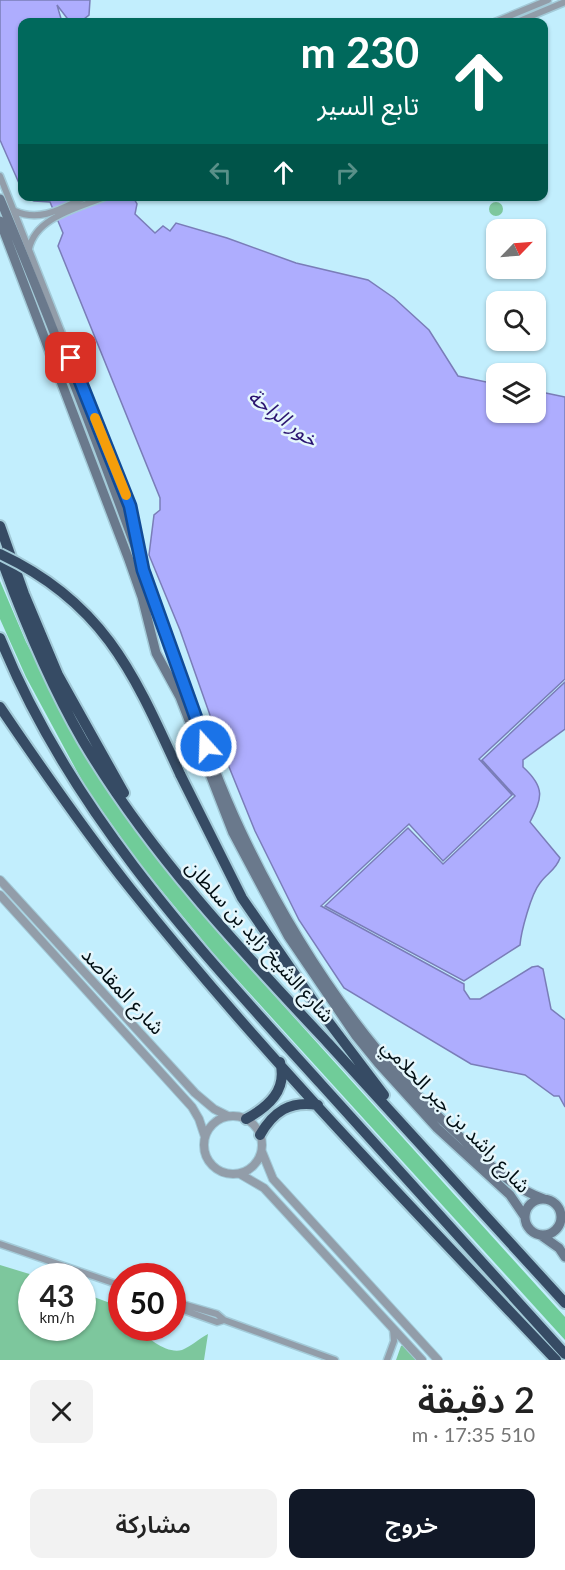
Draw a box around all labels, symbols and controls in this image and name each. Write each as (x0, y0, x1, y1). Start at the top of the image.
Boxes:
text: 230 m (301, 27, 419, 77)
icon: ahead (440, 42, 518, 120)
text: تابع السير (317, 88, 419, 121)
icon: left (204, 156, 237, 189)
icon: ahead (267, 156, 300, 189)
icon: right (330, 156, 363, 189)
north arrow (486, 219, 546, 279)
map controls (486, 219, 546, 423)
button: search (486, 291, 546, 351)
pin (45, 332, 96, 383)
icon: arrive (54, 341, 87, 374)
button: layers (486, 363, 546, 423)
water label: خور الراحة (244, 383, 324, 452)
position arrow (174, 714, 238, 778)
street label: شارع الشيخ زايد بن سلطان (178, 854, 340, 1029)
street label: شارع المقاصد (75, 942, 170, 1041)
street label: شارع راشد بن جبر الحلامي (374, 1034, 536, 1200)
speed limit sign: 50 (108, 1263, 186, 1341)
text: 43 (40, 1277, 74, 1313)
text: km/h (39, 1308, 75, 1326)
text: 2 دقيقة (418, 1377, 535, 1421)
button: close (30, 1380, 93, 1443)
text: 510 m · 17:35 (412, 1422, 535, 1446)
button: مشاركة (30, 1489, 277, 1558)
button: خروج (289, 1489, 535, 1558)

